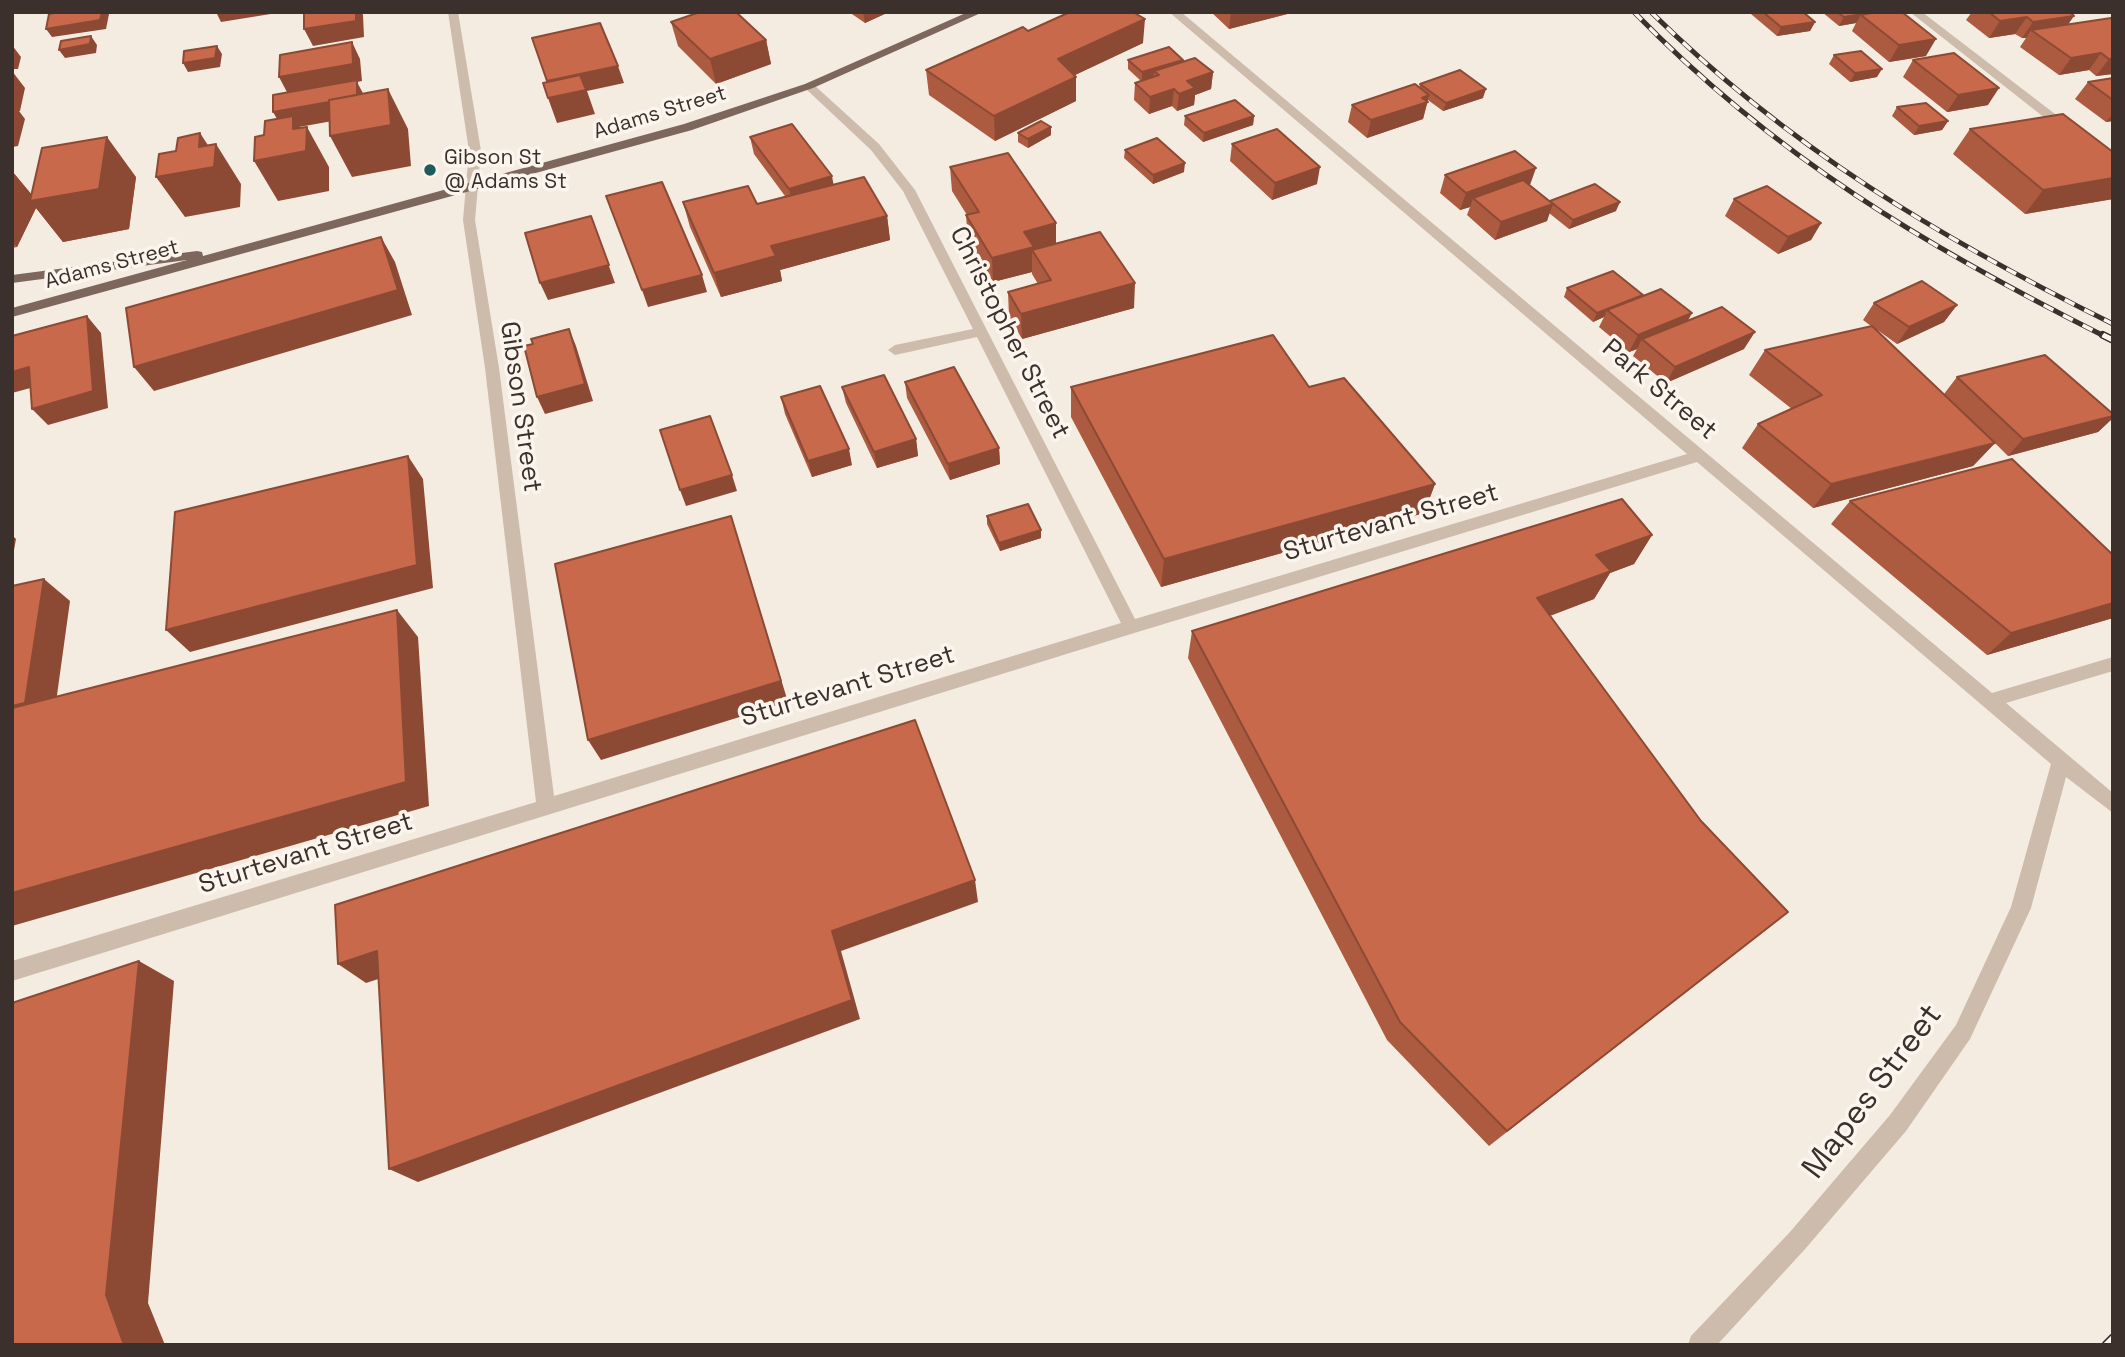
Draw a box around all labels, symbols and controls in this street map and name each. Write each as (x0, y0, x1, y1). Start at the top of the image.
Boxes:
street label: Adams Street (591, 81, 729, 145)
place label: Gibson St @ Adams St (444, 145, 567, 195)
marker: Gibson St @ Adams St (422, 162, 438, 178)
street label: Christopher Street (942, 222, 1076, 444)
street label: Adams Street (42, 235, 182, 295)
street label: Gibson Street (493, 320, 547, 494)
street label: Park Street (1595, 333, 1723, 447)
street label: Sturtevant Street (1280, 477, 1502, 569)
street label: Sturtevant Street (737, 640, 959, 734)
street label: Sturtevant Street (195, 807, 417, 901)
street label: Mapes Street (1795, 997, 1951, 1187)

